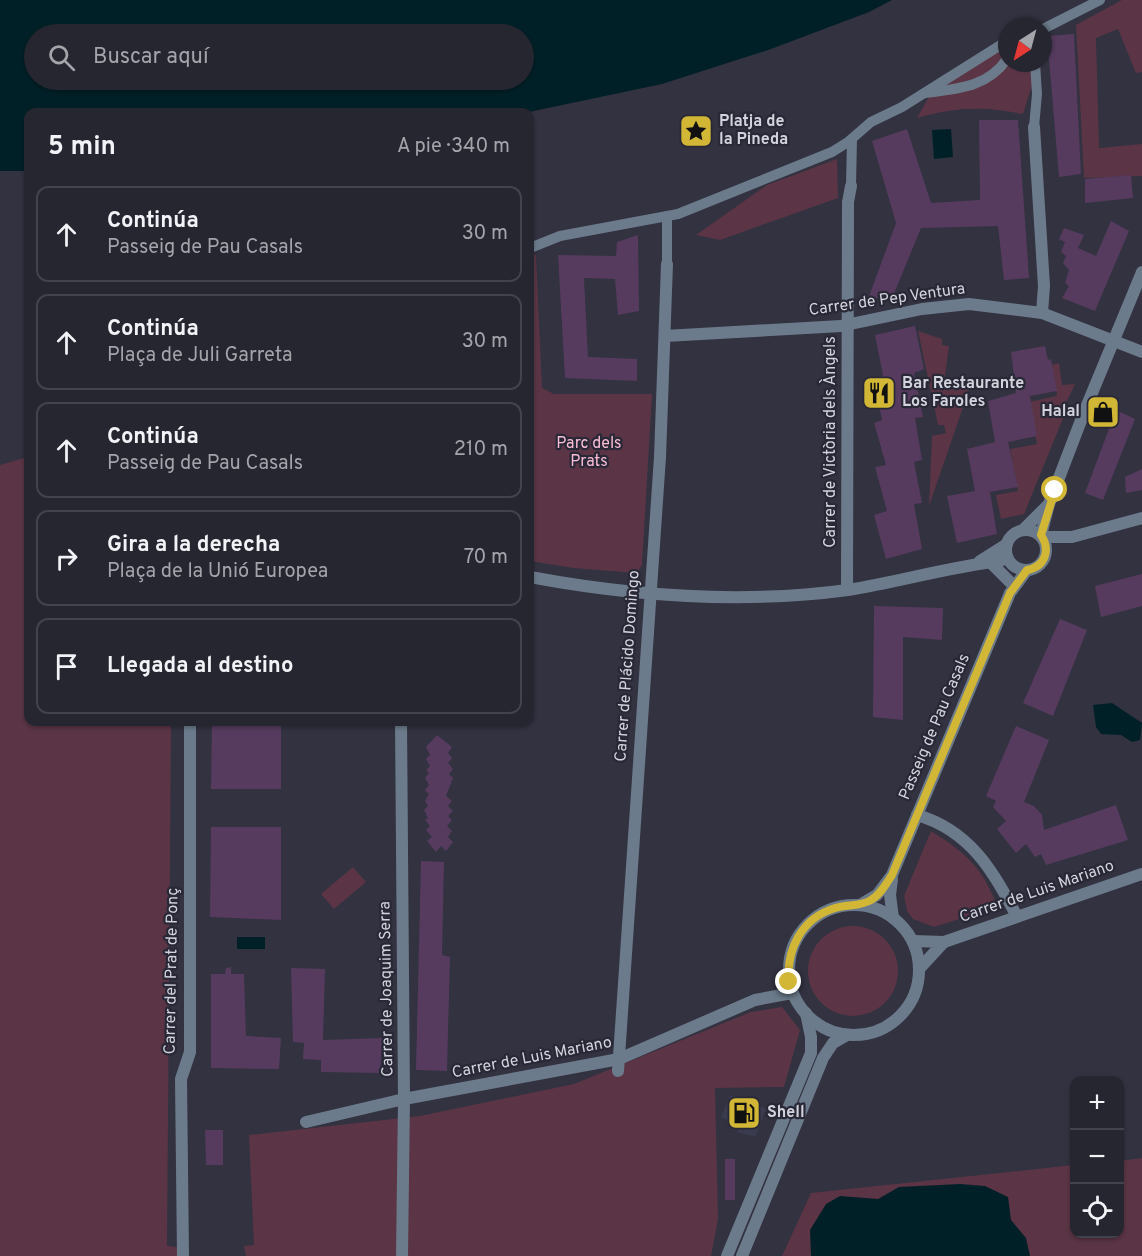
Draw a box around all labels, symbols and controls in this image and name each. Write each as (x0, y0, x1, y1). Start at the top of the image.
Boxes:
north arrow (998, 18, 1052, 72)
search box (24, 24, 534, 90)
icon: search (45, 41, 78, 74)
text: Buscar aquí (93, 44, 209, 71)
place label: Platja de la Pineda (719, 112, 788, 150)
place icon: Platja de la Pineda (678, 113, 714, 149)
text: 5 min (48, 131, 116, 164)
text: A pie · 340 m (397, 134, 510, 160)
text: Continúa (107, 208, 199, 235)
icon: ahead (50, 218, 83, 251)
text: 30 m (462, 221, 508, 247)
text: Passeig de Pau Casals (107, 235, 303, 261)
street label: Carrer de Pep Ventura (808, 279, 966, 321)
text: Continúa (107, 316, 199, 343)
icon: ahead (50, 326, 83, 359)
text: 30 m (462, 329, 508, 355)
street label: Carrer de Victòria dels Àngels (819, 336, 841, 548)
text: Plaça de Juli Garreta (107, 343, 293, 369)
place label: Bar Restaurante Los Faroles (902, 374, 1024, 412)
restaurant icon: Bar Restaurante Los Faroles (861, 375, 897, 411)
shop icon: Halal (1085, 394, 1121, 430)
place label: Halal (1041, 402, 1080, 422)
text: Continúa (107, 424, 199, 451)
icon: ahead (50, 434, 83, 467)
park label: Parc dels Prats (556, 434, 622, 472)
text: 210 m (454, 437, 508, 463)
text: Passeig de Pau Casals (107, 451, 303, 477)
route start (1041, 476, 1067, 502)
text: Gira a la derecha (107, 532, 280, 559)
icon: right (50, 542, 83, 575)
text: 70 m (464, 545, 508, 571)
text: Plaça de la Unió Europea (107, 559, 328, 585)
street label: Carrer de Plácido Domingo (611, 570, 645, 762)
icon: arrive (50, 650, 83, 683)
street label: Passeig de Pau Casals (895, 651, 975, 803)
text: Llegada al destino (107, 653, 293, 680)
street label: Carrer de Luis Mariano (957, 856, 1117, 928)
street label: Carrer del Prat de Ponç (161, 887, 183, 1055)
street label: Carrer de Joaquim Serra (375, 901, 399, 1077)
route end (775, 968, 801, 994)
street label: Carrer de Luis Mariano (450, 1033, 614, 1083)
map controls (1070, 1076, 1124, 1238)
button: + (1070, 1076, 1124, 1130)
fuel station icon: Shell (726, 1095, 762, 1131)
place label: Shell (767, 1103, 805, 1123)
button: − (1070, 1130, 1124, 1184)
button: locate (1070, 1184, 1124, 1238)

